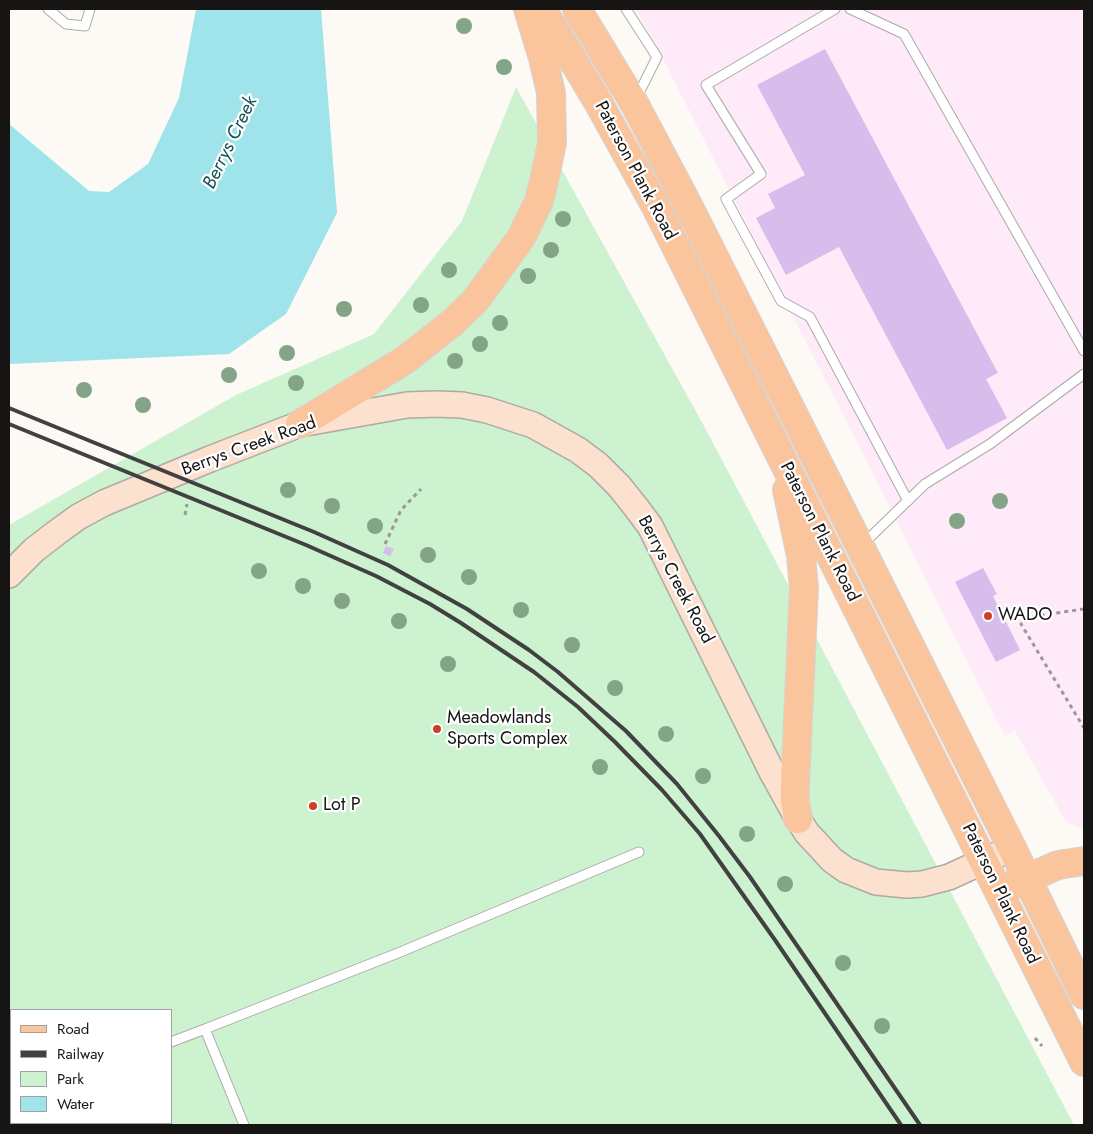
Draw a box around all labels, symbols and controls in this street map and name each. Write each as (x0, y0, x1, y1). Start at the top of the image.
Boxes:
water label: Berrys Creek (199, 93, 263, 193)
street label: Paterson Plank Road (589, 98, 681, 244)
street label: Berrys Creek Road (179, 413, 319, 481)
street label: Paterson Plank Road (774, 459, 864, 605)
street label: Berrys Creek Road (632, 512, 718, 648)
place label: WADO (998, 605, 1052, 627)
marker: WADO (982, 610, 994, 622)
place label: Meadowlands Sports Complex (447, 708, 567, 751)
marker: Meadowlands Sports Complex (431, 723, 443, 735)
place label: Lot P (323, 795, 361, 817)
marker: Lot P (307, 800, 319, 812)
street label: Paterson Plank Road (957, 820, 1043, 968)
legend (10, 1009, 172, 1124)
text: Road (57, 1018, 89, 1040)
text: Railway (57, 1043, 104, 1065)
text: Park (57, 1068, 84, 1090)
text: Water (57, 1093, 94, 1115)

